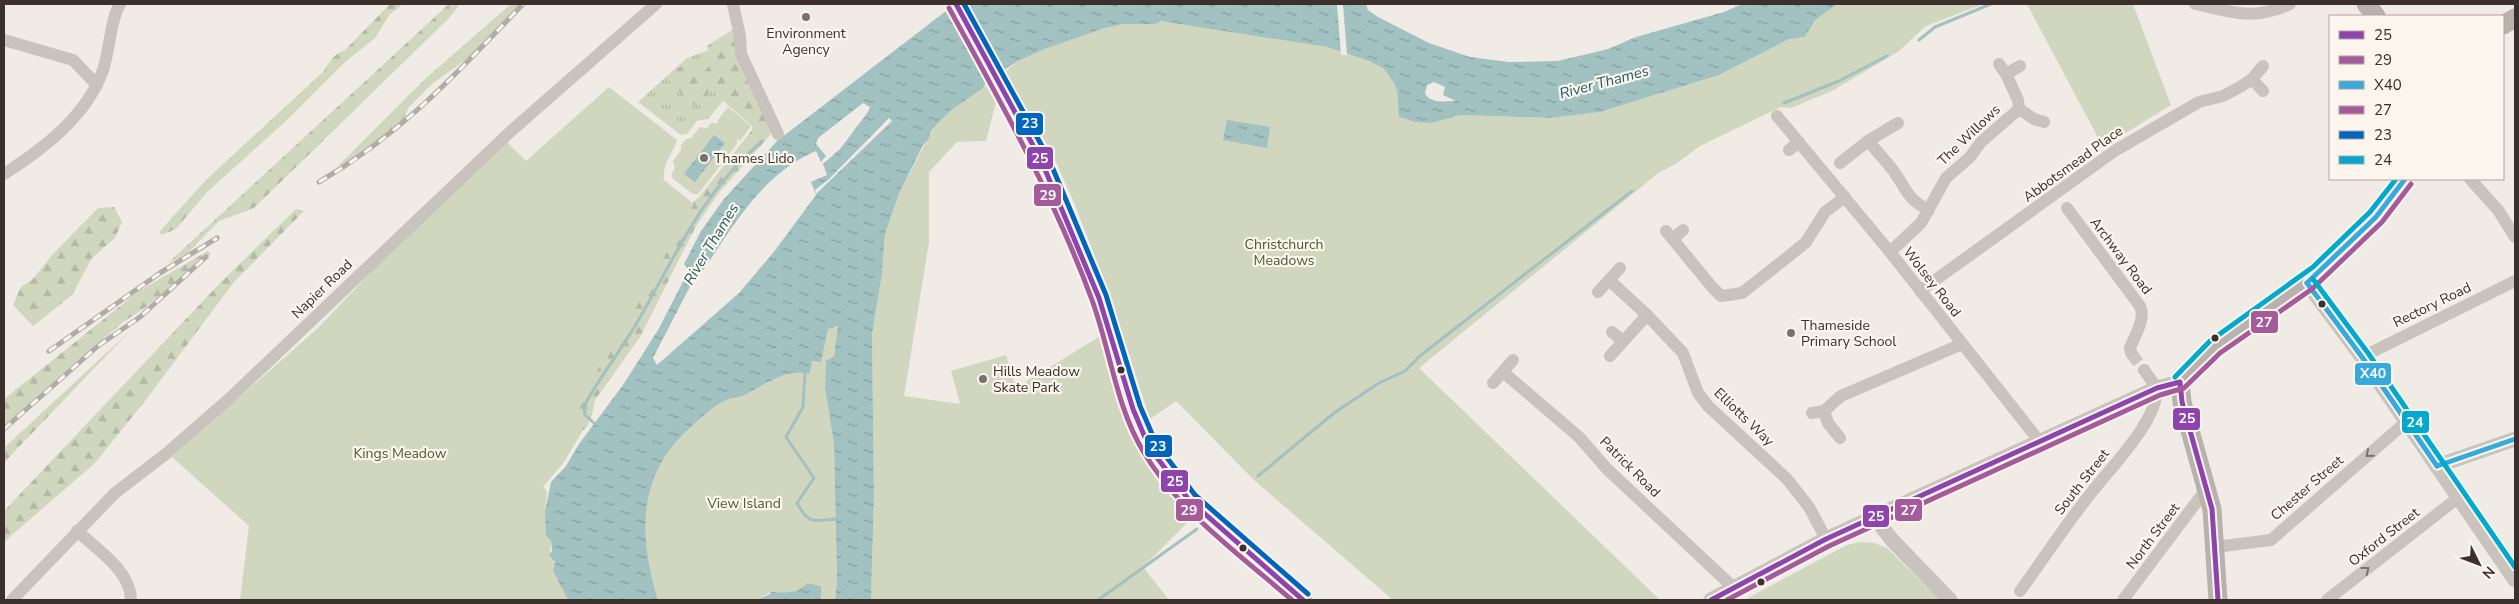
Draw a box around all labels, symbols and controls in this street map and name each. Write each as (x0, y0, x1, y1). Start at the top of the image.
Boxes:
marker: Environment Agency (800, 11, 812, 23)
legend (2329, 15, 2504, 180)
place label: Environment Agency (766, 24, 846, 59)
text: 25 (2374, 25, 2392, 45)
text: 29 (2374, 50, 2392, 70)
water label: River Thames (1557, 60, 1651, 104)
text: X40 (2374, 75, 2402, 95)
street label: The Willows (1933, 100, 2005, 170)
text: 27 (2374, 100, 2392, 120)
line badge: 23 (1015, 112, 1044, 136)
text: 23 (1022, 114, 1038, 133)
street label: Abbotsmead Place (2019, 121, 2127, 207)
text: 23 (2374, 125, 2392, 145)
line badge: 25 (1026, 146, 1054, 170)
place label: Thames Lido (714, 149, 795, 168)
text: 25 (1032, 149, 1048, 168)
text: 24 (2374, 150, 2392, 170)
marker: Thames Lido (698, 152, 710, 164)
line badge: 29 (1033, 183, 1062, 207)
text: 29 (1040, 186, 1056, 205)
water label: River Thames (679, 199, 743, 289)
street label: Archway Road (2086, 214, 2156, 298)
park label: Christchurch Meadows (1245, 235, 1323, 270)
street label: Wolsey Road (1899, 243, 1965, 321)
street label: Napier Road (287, 255, 357, 323)
street label: Rectory Road (2390, 278, 2474, 332)
unlabelled marker (2317, 299, 2327, 309)
line badge: 27 (2250, 310, 2279, 334)
text: 27 (2256, 313, 2272, 332)
place label: Thameside Primary School (1801, 316, 1897, 351)
marker: Thameside Primary School (1785, 327, 1797, 339)
unlabelled marker (2210, 333, 2220, 343)
place label: Hills Meadow Skate Park (993, 362, 1080, 397)
line badge: X40 (2354, 362, 2392, 386)
text: X40 (2359, 364, 2386, 383)
unlabelled marker (1116, 365, 1126, 375)
marker: Hills Meadow Skate Park (977, 373, 989, 385)
street label: Elliotts Way (1710, 384, 1779, 451)
line badge: 25 (2172, 407, 2201, 431)
text: 25 (2179, 409, 2195, 428)
line badge: 24 (2401, 410, 2430, 434)
text: 24 (2407, 413, 2424, 432)
street label: Patrick Road (1595, 432, 1665, 502)
line badge: 23 (1144, 434, 1173, 458)
text: 23 (1150, 437, 1166, 456)
park label: Kings Meadow (354, 444, 447, 463)
street label: South Street (2050, 445, 2114, 519)
one-way arrow (2366, 448, 2375, 457)
street label: Chester Street (2267, 451, 2347, 525)
line badge: 25 (1160, 469, 1189, 493)
text: 25 (1167, 472, 1183, 491)
park label: View Island (706, 494, 781, 513)
line badge: 29 (1175, 498, 1204, 522)
line badge: 27 (1894, 498, 1923, 522)
street label: North Street (2122, 499, 2184, 573)
text: 29 (1181, 501, 1197, 520)
text: 27 (1901, 501, 1917, 520)
street label: Oxford Street (2345, 503, 2424, 571)
line badge: 25 (1862, 504, 1890, 528)
text: 25 (1868, 507, 1884, 526)
north arrow (2454, 539, 2504, 589)
unlabelled marker (1238, 543, 1248, 553)
text: N (2478, 562, 2499, 583)
one-way arrow (2360, 568, 2369, 576)
unlabelled marker (1756, 577, 1766, 587)

